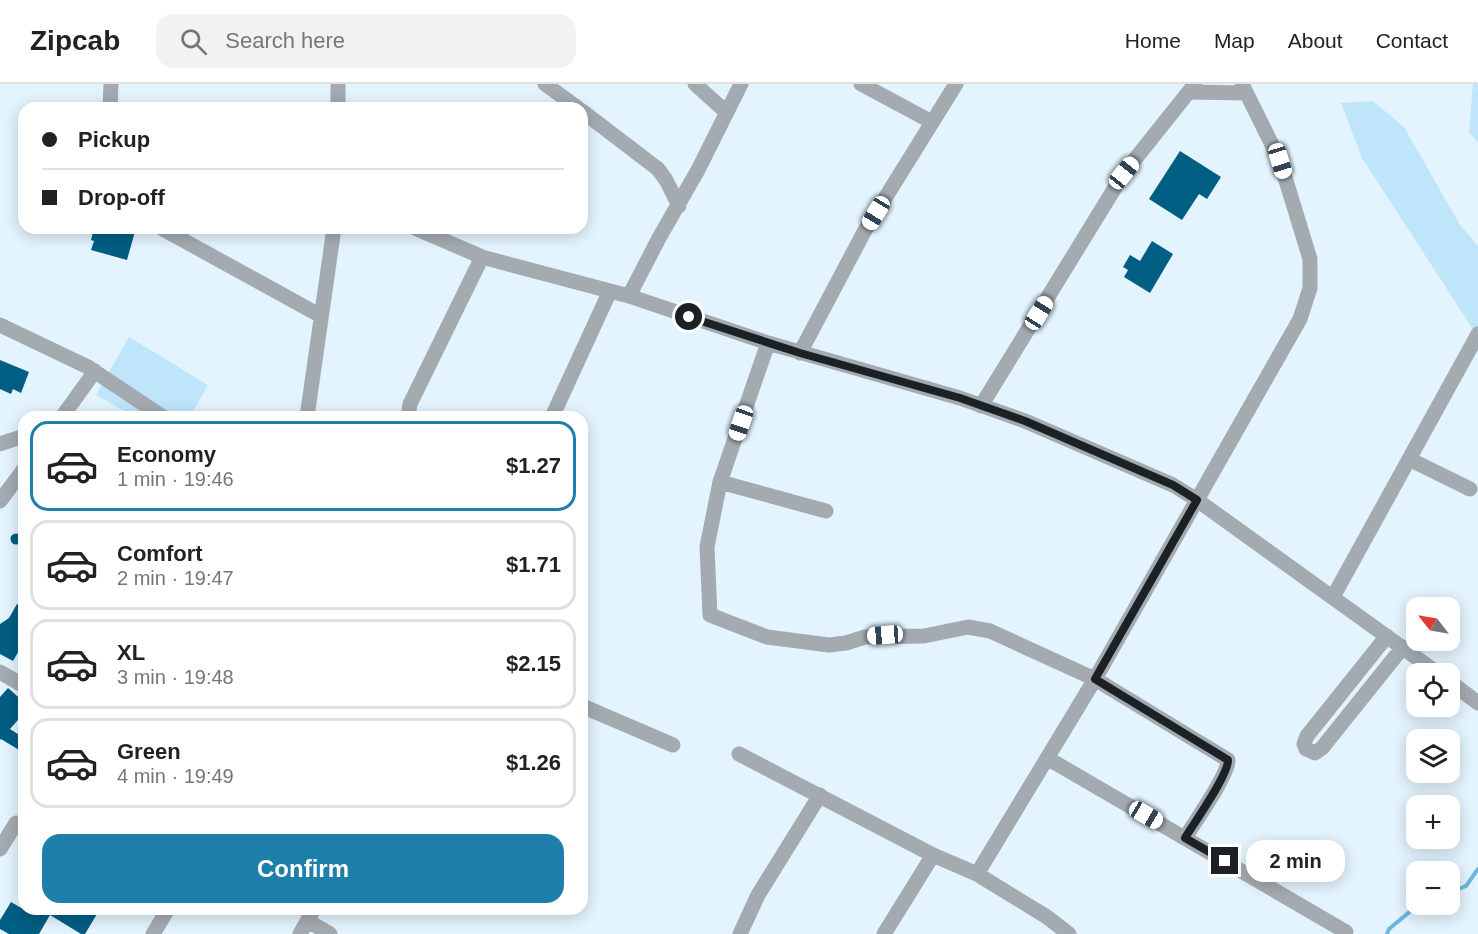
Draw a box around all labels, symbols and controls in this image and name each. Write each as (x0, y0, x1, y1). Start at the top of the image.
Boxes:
search box (156, 14, 576, 68)
text: Zipcab (30, 25, 120, 56)
icon: search (177, 25, 210, 58)
text: Search here (225, 28, 345, 53)
text: Home (1125, 29, 1181, 52)
text: Map (1214, 29, 1255, 52)
text: About (1288, 29, 1343, 52)
text: Contact (1376, 29, 1448, 52)
text: Pickup (78, 127, 150, 152)
car (1266, 141, 1294, 181)
car (1106, 153, 1142, 193)
text: Drop-off (78, 185, 165, 210)
car (859, 193, 893, 233)
car (1022, 293, 1056, 333)
route start (675, 303, 702, 330)
car (727, 403, 755, 443)
icon: car (45, 439, 99, 493)
text: Economy (117, 442, 216, 467)
text: $1.27 (506, 453, 561, 478)
text: 1 min · 19:46 (117, 468, 234, 490)
icon: car (45, 538, 99, 592)
text: Comfort (117, 541, 203, 566)
text: $1.71 (506, 552, 561, 577)
text: 2 min · 19:47 (117, 567, 234, 589)
north arrow (1406, 597, 1460, 651)
map controls (1406, 597, 1460, 915)
car (866, 625, 904, 645)
icon: car (45, 637, 99, 691)
text: XL (117, 640, 145, 665)
text: $2.15 (506, 651, 561, 676)
button: locate (1406, 663, 1460, 717)
text: 3 min · 19:48 (117, 666, 234, 688)
button: layers (1406, 729, 1460, 783)
icon: car (45, 736, 99, 790)
text: Green (117, 739, 181, 764)
text: $1.26 (506, 750, 561, 775)
text: 4 min · 19:49 (117, 765, 234, 787)
button: + (1406, 795, 1460, 849)
car (1126, 798, 1166, 832)
button: Confirm (42, 834, 564, 903)
callout: 2 min (1246, 840, 1345, 882)
route end (1211, 847, 1238, 874)
text: 2 min (1269, 850, 1322, 872)
button: − (1406, 861, 1460, 915)

